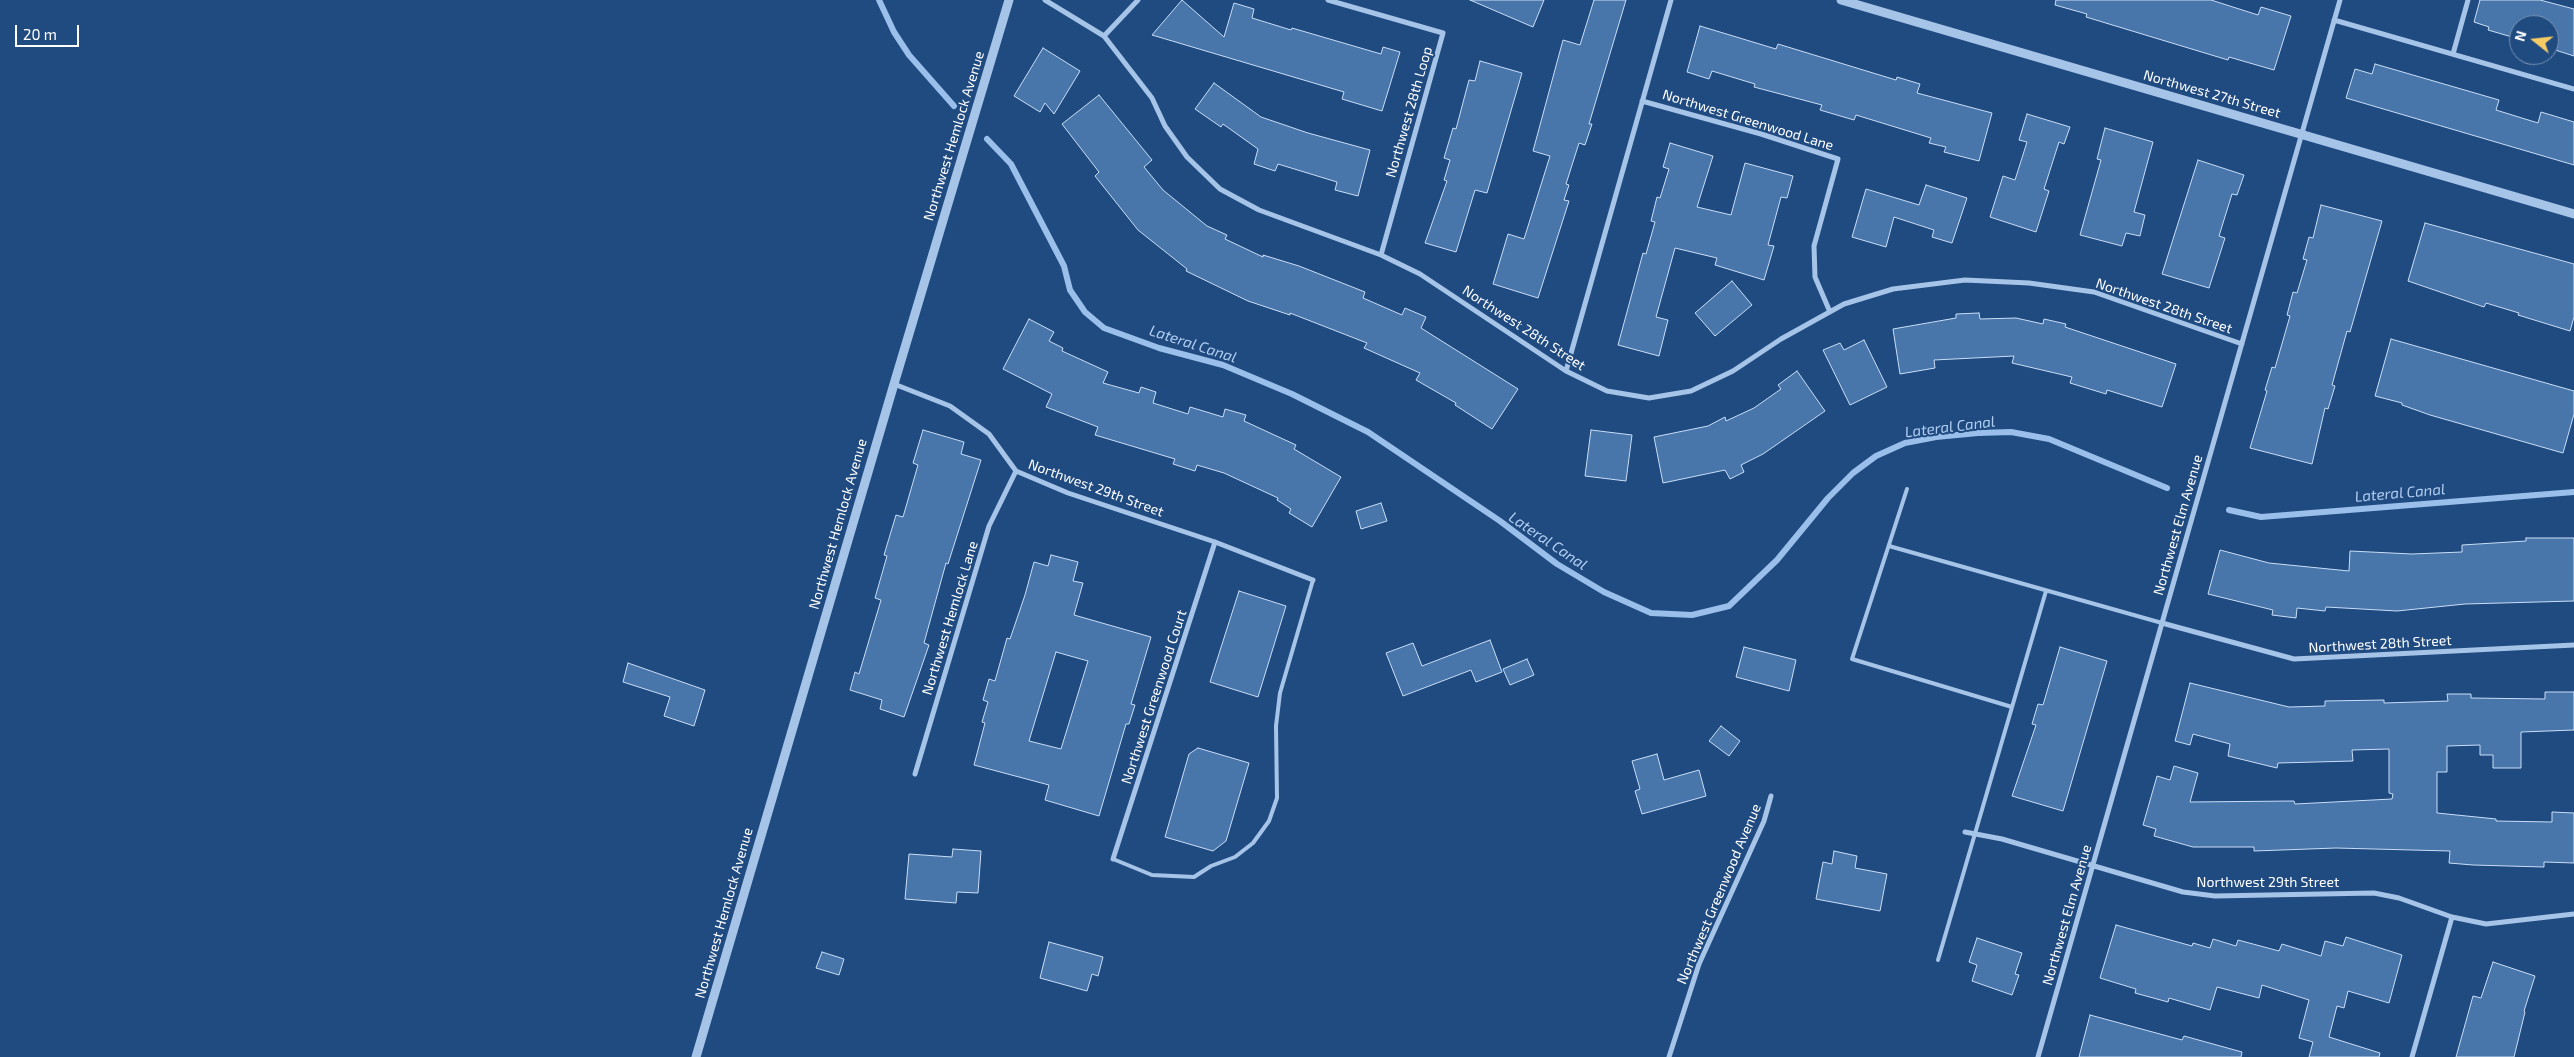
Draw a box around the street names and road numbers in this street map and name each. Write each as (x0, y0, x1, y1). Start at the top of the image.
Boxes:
street label: Northwest 28th Loop (1382, 44, 1436, 180)
street label: Northwest Hemlock Avenue (920, 49, 988, 223)
street label: Northwest 27th Street (2141, 66, 2283, 122)
street label: Northwest Greenwood Lane (1660, 86, 1836, 154)
street label: Northwest 28th Street (2093, 275, 2235, 337)
street label: Northwest 28th Street (1459, 282, 1589, 374)
street label: Northwest Hemlock Avenue (806, 437, 870, 611)
street label: Northwest Elm Avenue (2150, 453, 2206, 597)
street label: Northwest 29th Street (1026, 456, 1166, 520)
street label: Northwest Hemlock Lane (919, 539, 981, 697)
street label: Northwest Greenwood Court (1118, 608, 1190, 786)
street label: Northwest 28th Street (2308, 632, 2452, 656)
street label: Northwest Greenwood Avenue (1673, 801, 1765, 987)
street label: Northwest Hemlock Avenue (692, 826, 756, 1000)
street label: Northwest Elm Avenue (2039, 843, 2095, 987)
street label: Northwest 29th Street (2197, 874, 2339, 890)

